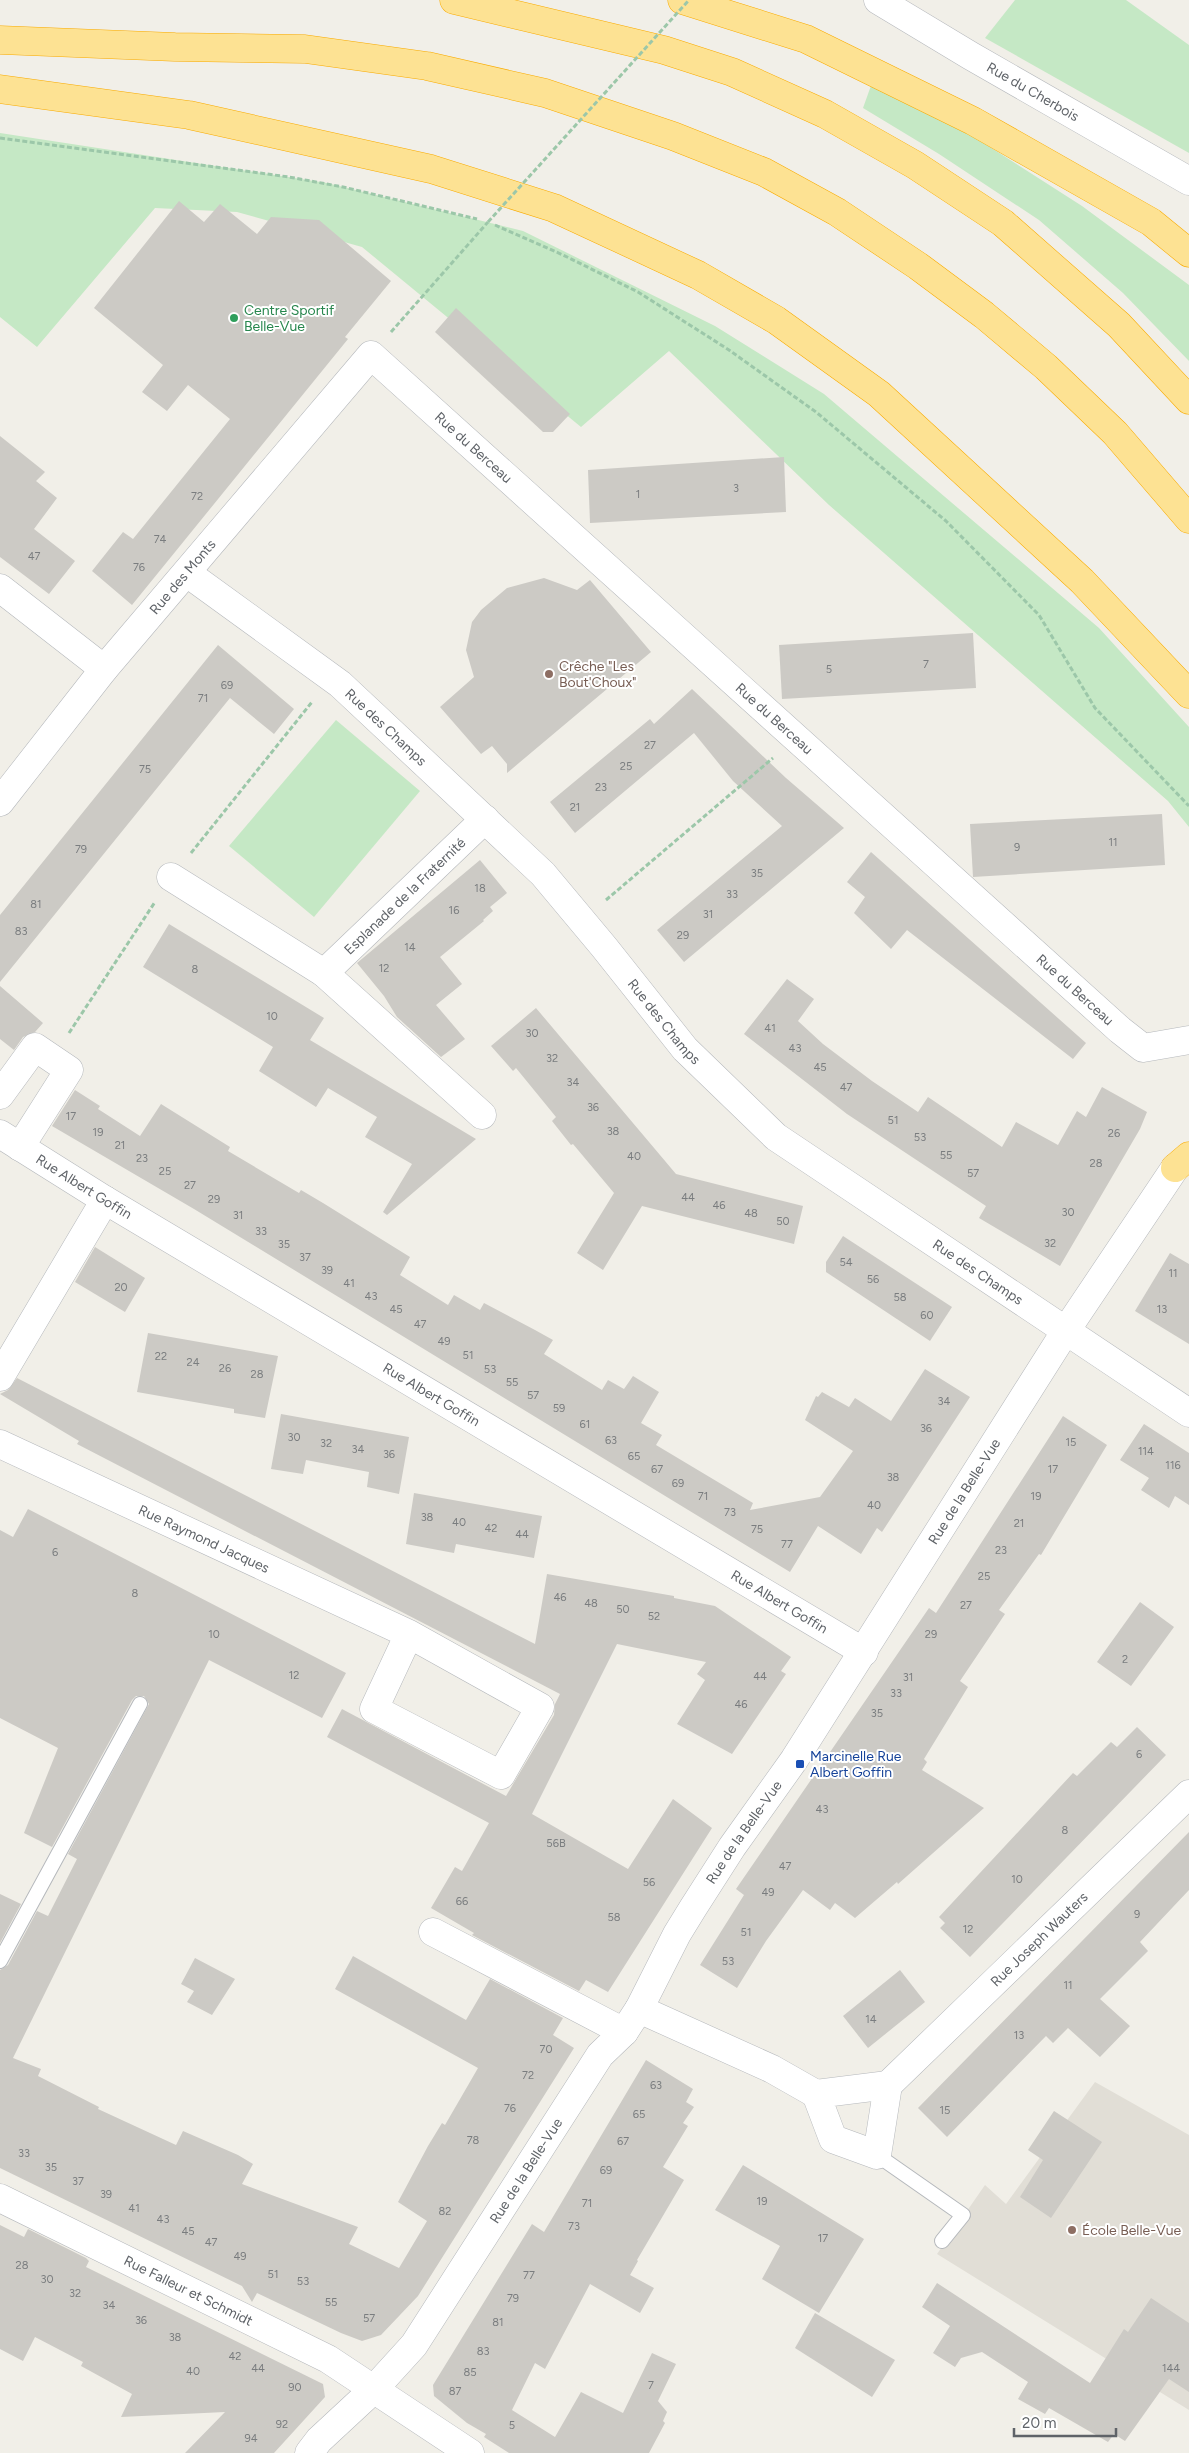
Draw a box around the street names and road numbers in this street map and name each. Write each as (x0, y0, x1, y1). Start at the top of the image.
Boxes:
street label: Rue du Cherbois (984, 58, 1082, 125)
street label: Rue du Berceau (431, 408, 516, 487)
street label: Rue des Monts (146, 536, 219, 618)
street label: Rue du Berceau (732, 679, 817, 758)
street label: Rue des Champs (342, 685, 430, 769)
street label: Esplanade de la Fraternité (340, 834, 469, 958)
street label: Rue du Berceau (1033, 950, 1117, 1029)
street label: Rue des Champs (624, 975, 704, 1068)
street label: Rue Albert Goffin (33, 1150, 135, 1223)
street label: Rue des Champs (929, 1236, 1027, 1308)
street label: Rue Albert Goffin (380, 1359, 483, 1430)
street label: Rue de la Belle-Vue (924, 1435, 1004, 1547)
street label: Rue Raymond Jacques (136, 1501, 272, 1577)
street label: Rue Albert Goffin (728, 1566, 831, 1637)
street label: Rue de la Belle-Vue (702, 1777, 785, 1887)
street label: Rue Joseph Wauters (987, 1888, 1091, 1990)
street label: Rue de la Belle-Vue (486, 2115, 566, 2226)
street label: Rue Falleur et Schmidt (121, 2252, 256, 2329)

